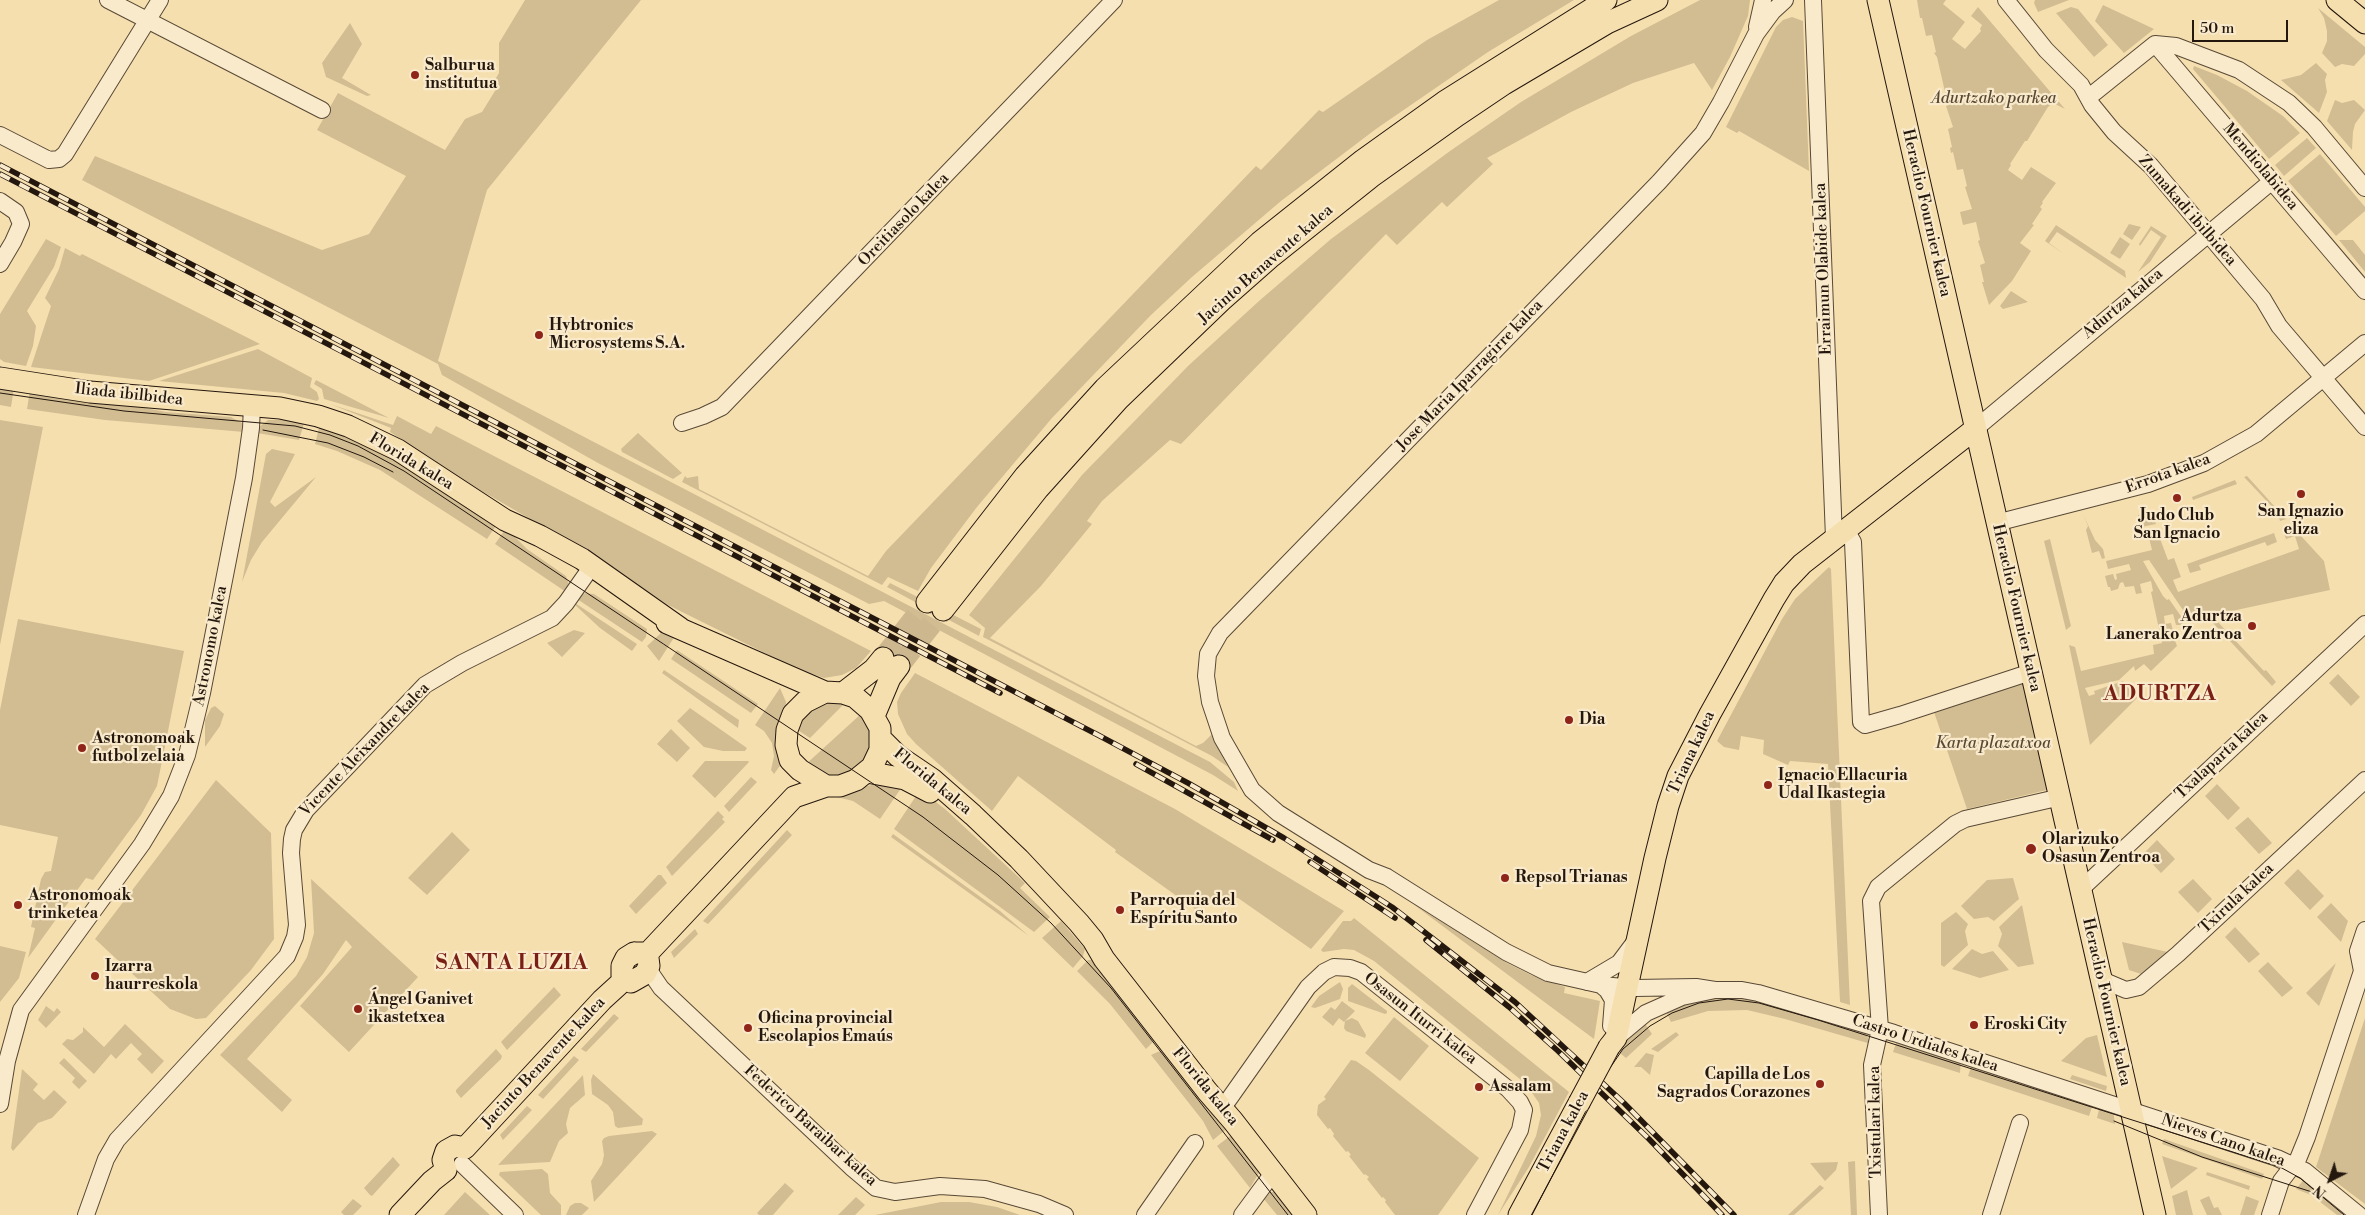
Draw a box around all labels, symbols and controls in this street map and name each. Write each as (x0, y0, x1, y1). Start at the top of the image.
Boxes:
scale bar (2195, 10, 2291, 42)
text: 50 m (2200, 19, 2234, 38)
place label: Salburua institutua (425, 56, 497, 94)
marker: Salburua institutua (409, 69, 421, 81)
park label: Adurtzako parkea (1932, 89, 2056, 109)
street label: Mendiolabidea (2218, 120, 2302, 214)
street label: Heraclio Fournier kalea (1897, 127, 1955, 299)
street label: Zumakadi ibilbidea (2134, 152, 2240, 270)
street label: Oreitiasolo kalea (855, 169, 953, 271)
street label: Erraimun Olabide kalea (1811, 182, 1837, 356)
street label: Jacinto Benavente kalea (1195, 201, 1337, 329)
street label: Adurtza kalea (2079, 265, 2167, 343)
street label: Jose Maria Iparragirre kalea (1393, 296, 1547, 456)
place label: Hybtronics Microsystems S.A. (549, 316, 685, 354)
marker: Hybtronics Microsystems S.A. (533, 329, 545, 341)
street label: Iliada ibilbidea (74, 380, 184, 410)
street label: Florida kalea (365, 429, 457, 495)
street label: Errota kalea (2123, 450, 2213, 498)
marker: San Ignazio eliza (2295, 488, 2307, 500)
marker: Judo Club San Ignacio (2171, 492, 2183, 504)
place label: San Ignazio eliza (2258, 502, 2344, 540)
place label: Judo Club San Ignacio (2134, 506, 2220, 544)
street label: Heraclio Fournier kalea (1987, 522, 2045, 694)
street label: Astronomo kalea (190, 584, 232, 708)
place label: Adurtza Lanerako Zentroa (2106, 607, 2242, 645)
marker: Adurtza Lanerako Zentroa (2246, 620, 2258, 632)
street label: Vicente Aleixandre kalea (296, 679, 434, 821)
district label: ADURTZA (2102, 682, 2218, 708)
street label: Triana kalea (1664, 708, 1720, 798)
street label: Txalaparta kalea (2172, 708, 2272, 804)
place label: Dia (1579, 710, 1606, 730)
marker: Dia (1563, 714, 1575, 726)
place label: Astronomoak futbol zelaia (92, 729, 195, 767)
park label: Karta plazatxoa (1935, 734, 2051, 754)
marker: Astronomoak futbol zelaia (76, 742, 88, 754)
street label: Florida kalea (889, 745, 975, 819)
place label: Ignacio Ellacuria Udal Ikastegia (1778, 766, 1908, 804)
marker: Ignacio Ellacuria Udal Ikastegia (1762, 779, 1774, 791)
place label: Olarizuko Osasun Zentroa (2042, 830, 2160, 868)
marker: Olarizuko Osasun Zentroa (2024, 842, 2038, 856)
street label: Txirula kalea (2196, 860, 2278, 938)
place label: Repsol Trianas (1515, 868, 1628, 888)
marker: Repsol Trianas (1499, 872, 1511, 884)
place label: Astronomoak trinketea (28, 886, 131, 924)
place label: Parroquia del Espíritu Santo (1130, 891, 1238, 929)
marker: Astronomoak trinketea (12, 899, 24, 911)
marker: Parroquia del Espíritu Santo (1114, 904, 1126, 916)
street label: Heraclio Fournier kalea (2077, 916, 2135, 1088)
district label: SANTA LUZIA (434, 951, 590, 977)
place label: Izarra haurreskola (105, 957, 198, 995)
street label: Osasun Iturri kalea (1360, 969, 1480, 1069)
marker: Izarra haurreskola (89, 970, 101, 982)
place label: Ángel Ganivet ikastetxea (368, 990, 473, 1028)
street label: Jacinto Benavente kalea (478, 993, 610, 1133)
marker: Ángel Ganivet ikastetxea (352, 1003, 364, 1015)
place label: Oficina provincial Escolapios Emaús (758, 1009, 893, 1047)
street label: Castro Urdiales kalea (1849, 1011, 2001, 1077)
place label: Eroski City (1984, 1015, 2067, 1035)
marker: Eroski City (1968, 1019, 1980, 1031)
marker: Oficina provincial Escolapios Emaús (742, 1022, 754, 1034)
street label: Florida kalea (1168, 1044, 1242, 1130)
street label: Federico Baraibar kalea (740, 1061, 880, 1191)
place label: Capilla de Los Sagrados Corazones (1657, 1065, 1810, 1103)
street label: Txistulari kalea (1865, 1065, 1887, 1179)
place label: Assalam (1489, 1077, 1551, 1097)
marker: Capilla de Los Sagrados Corazones (1814, 1078, 1826, 1090)
marker: Assalam (1473, 1081, 1485, 1093)
street label: Triana kalea (1534, 1088, 1594, 1176)
street label: Nieves Cano kalea (2158, 1111, 2288, 1171)
north arrow (2305, 1155, 2355, 1205)
text: N (2310, 1181, 2330, 1202)

